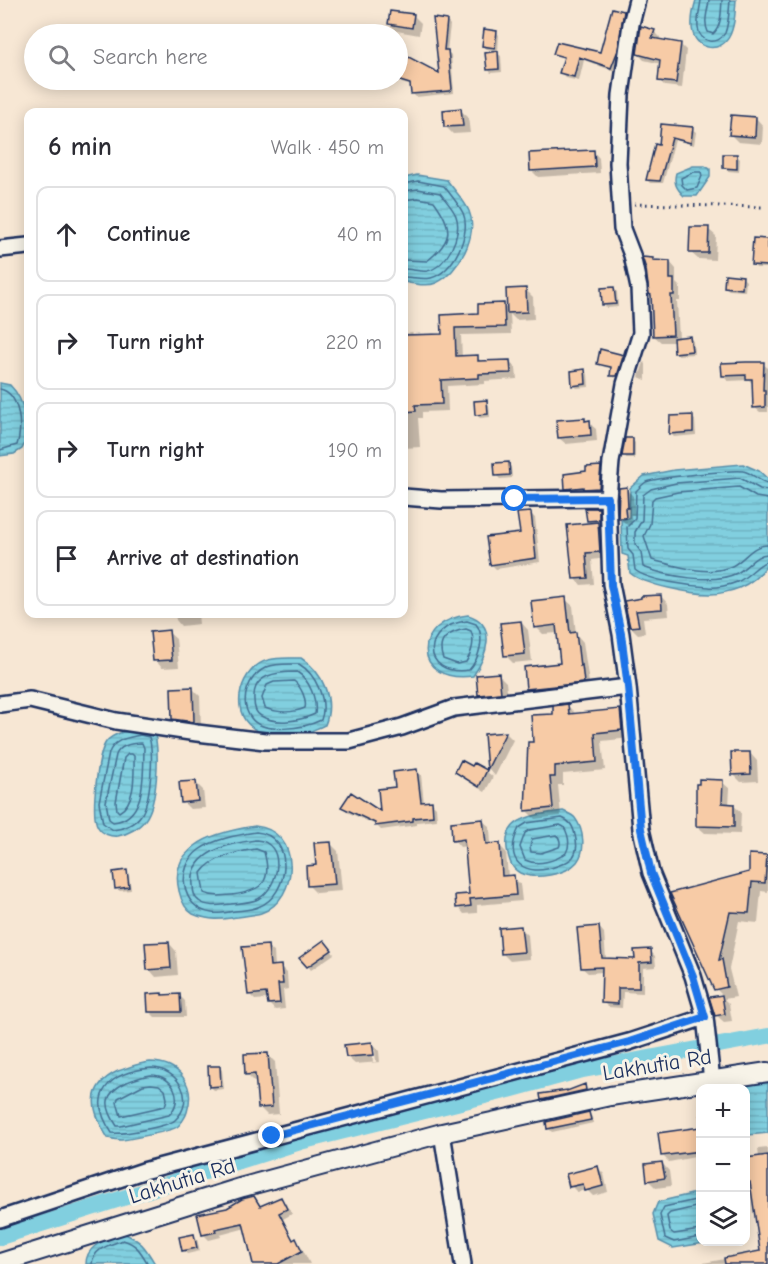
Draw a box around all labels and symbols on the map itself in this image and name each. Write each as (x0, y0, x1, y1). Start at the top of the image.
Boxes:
route start (501, 485, 527, 511)
street label: Lakhutia Rd (601, 1044, 713, 1086)
route end (258, 1122, 284, 1148)
street label: Lakhutia Rd (126, 1152, 238, 1210)

